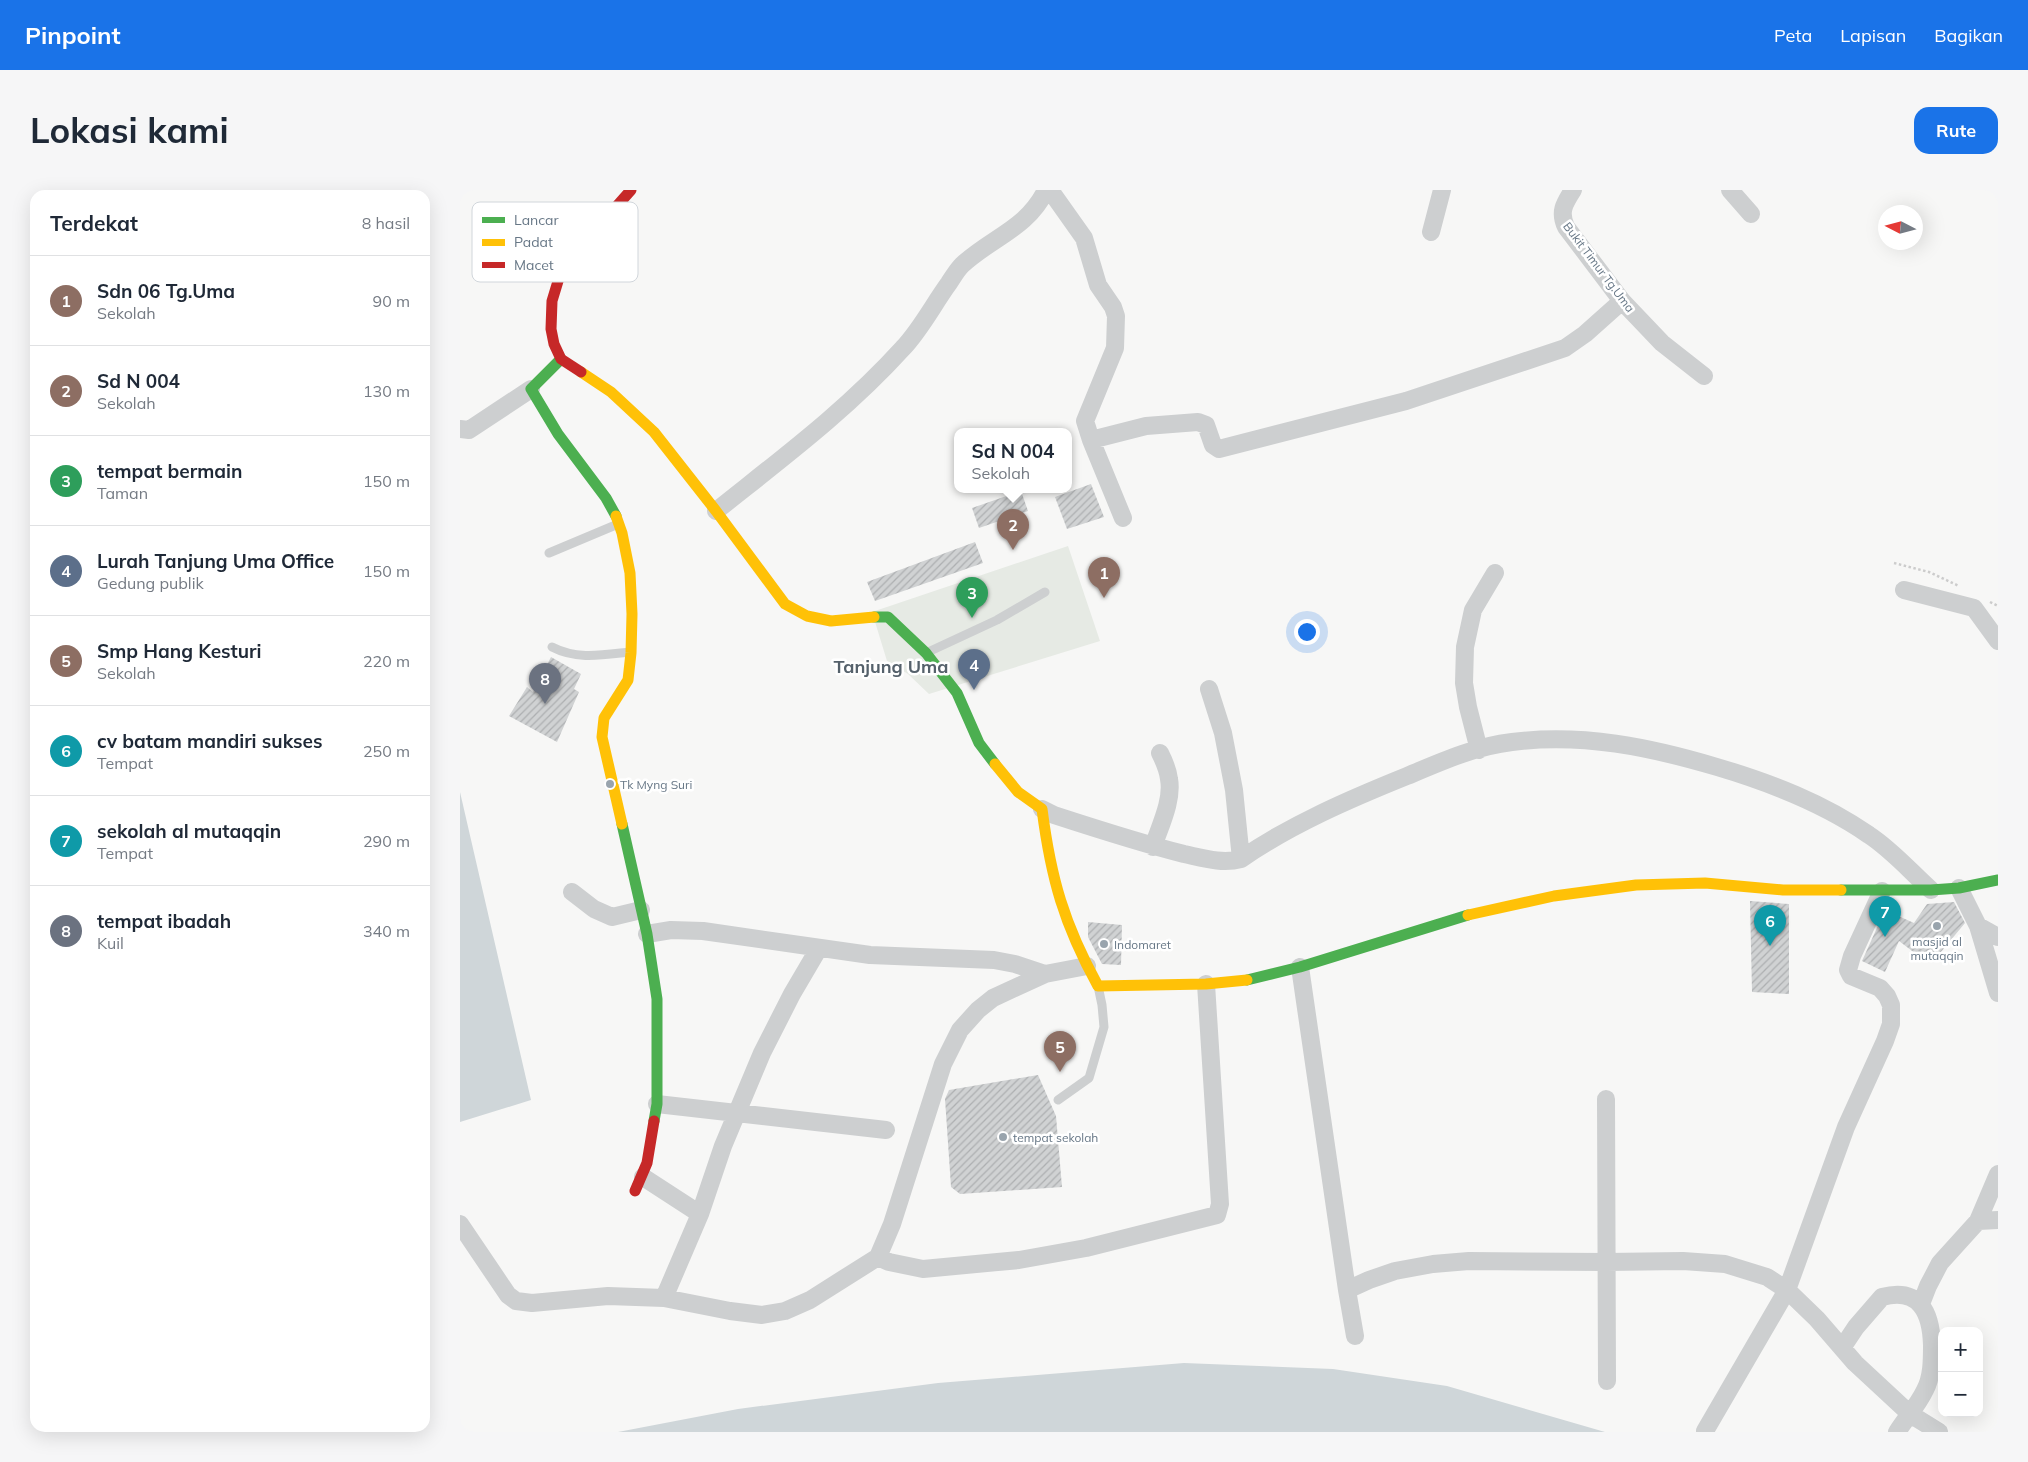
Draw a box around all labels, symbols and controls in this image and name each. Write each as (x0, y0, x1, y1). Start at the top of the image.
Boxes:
text: Pinpoint (25, 20, 121, 50)
text: Peta (1774, 24, 1812, 47)
text: Lapisan (1840, 24, 1906, 47)
text: Bagikan (1934, 24, 2003, 47)
button: Rute (1914, 107, 1998, 154)
text: Lokasi kami (30, 108, 229, 152)
legend (472, 202, 638, 282)
north arrow (1878, 205, 1923, 250)
text: Terdekat (50, 210, 138, 236)
text: Lancar (514, 211, 560, 229)
text: 8 hasil (362, 213, 410, 233)
street label: Bukit Timur Tg.Uma (1560, 219, 1638, 315)
text: Padat (514, 233, 553, 251)
text: Macet (514, 256, 554, 274)
text: Sdn 06 Tg.Uma (97, 279, 235, 303)
text: 1 (61, 291, 71, 311)
text: 90 m (373, 291, 410, 311)
text: Sekolah (97, 303, 156, 323)
text: Sd N 004 (97, 369, 180, 393)
text: 2 (61, 381, 71, 401)
text: 130 m (363, 381, 410, 401)
text: Sekolah (97, 393, 156, 413)
popup (954, 428, 1072, 493)
text: Sd N 004 (972, 439, 1055, 463)
text: tempat bermain (97, 459, 243, 483)
text: Sekolah (972, 463, 1030, 483)
text: 3 (61, 471, 71, 491)
text: 150 m (363, 471, 410, 491)
text: Taman (97, 483, 148, 503)
pin: 2 (997, 509, 1029, 550)
text: Lurah Tanjung Uma Office (97, 549, 334, 573)
pin: 1 (1088, 557, 1120, 598)
text: 4 (61, 561, 71, 581)
text: 150 m (363, 561, 410, 581)
text: Gedung publik (97, 573, 204, 593)
pin: 3 (956, 577, 988, 618)
your location (1294, 619, 1320, 645)
text: Smp Hang Kesturi (97, 639, 261, 663)
pin: 4 (958, 649, 990, 690)
text: 5 (61, 651, 71, 671)
text: 220 m (363, 651, 410, 671)
district label: Tanjung Uma (834, 655, 948, 678)
text: Sekolah (97, 663, 156, 683)
pin: 8 (529, 663, 561, 704)
text: cv batam mandiri sukses (97, 729, 322, 753)
text: 6 (61, 741, 71, 761)
text: 250 m (363, 741, 410, 761)
text: Tempat (97, 753, 153, 773)
place label: Tk Myng Suri (620, 777, 692, 792)
marker: Tk Myng Suri (604, 778, 616, 790)
text: sekolah al mutaqqin (97, 819, 281, 843)
text: 7 (61, 831, 71, 851)
text: 290 m (363, 831, 410, 851)
text: Tempat (97, 843, 153, 863)
pin: 7 (1869, 896, 1901, 937)
pin: 6 (1754, 905, 1786, 946)
text: tempat ibadah (97, 909, 231, 933)
marker: masjid al mutaqqin (1931, 920, 1943, 932)
text: 8 (61, 921, 71, 941)
text: 340 m (363, 921, 410, 941)
text: Kuil (97, 933, 124, 953)
place label: masjid al mutaqqin (1910, 934, 1964, 963)
place label: Indomaret (1114, 937, 1171, 952)
marker: Indomaret (1098, 938, 1110, 950)
pin: 5 (1044, 1031, 1076, 1072)
place label: tempat sekolah (1013, 1130, 1098, 1145)
marker: tempat sekolah (997, 1131, 1009, 1143)
map controls (1938, 1327, 1983, 1417)
button: + (1938, 1327, 1983, 1372)
button: − (1938, 1372, 1983, 1417)

